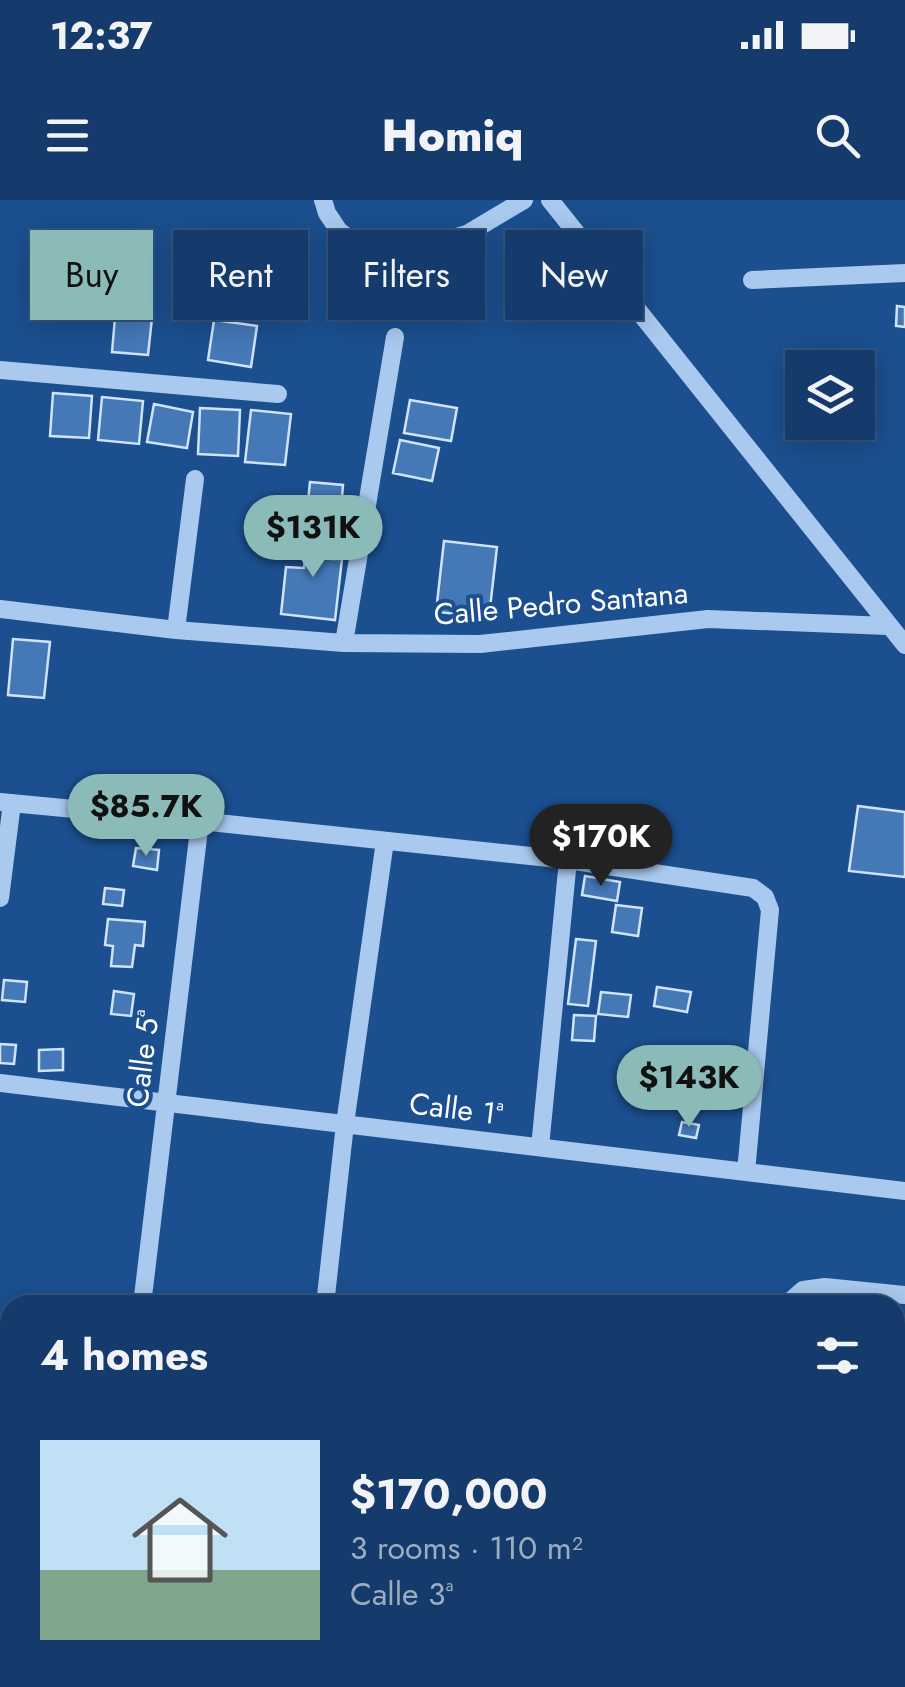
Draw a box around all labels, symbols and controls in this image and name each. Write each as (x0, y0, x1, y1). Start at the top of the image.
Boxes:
text: 12:37 (50, 8, 152, 63)
text: Homiq (382, 103, 523, 168)
icon: menu (40, 108, 95, 163)
icon: search (810, 108, 865, 163)
chip: Buy (30, 230, 153, 320)
chip: Rent (173, 230, 308, 320)
chip: Filters (328, 230, 485, 320)
chip: New (505, 230, 643, 320)
map controls (785, 350, 875, 440)
button: layers (785, 350, 875, 440)
pin: $131K (243, 495, 383, 580)
text: $131K (266, 504, 360, 550)
street label: Calle Pedro Santana (432, 571, 690, 636)
pin: $85.7K (65, 774, 227, 859)
text: $85.7K (90, 783, 202, 829)
pin: $170K (531, 804, 671, 889)
text: $170K (551, 813, 651, 859)
street label: Calle 5ª (115, 1008, 170, 1110)
pin: $143K (619, 1045, 759, 1130)
text: $143K (639, 1054, 739, 1100)
street label: Calle 1ª (407, 1081, 505, 1136)
text: 4 homes (40, 1325, 208, 1386)
icon: filters (810, 1328, 865, 1383)
text: $170,000 (350, 1464, 548, 1525)
icon: home (120, 1480, 240, 1600)
text: 3 rooms · 110 m² (350, 1525, 583, 1571)
text: Calle 3ª (350, 1571, 453, 1617)

